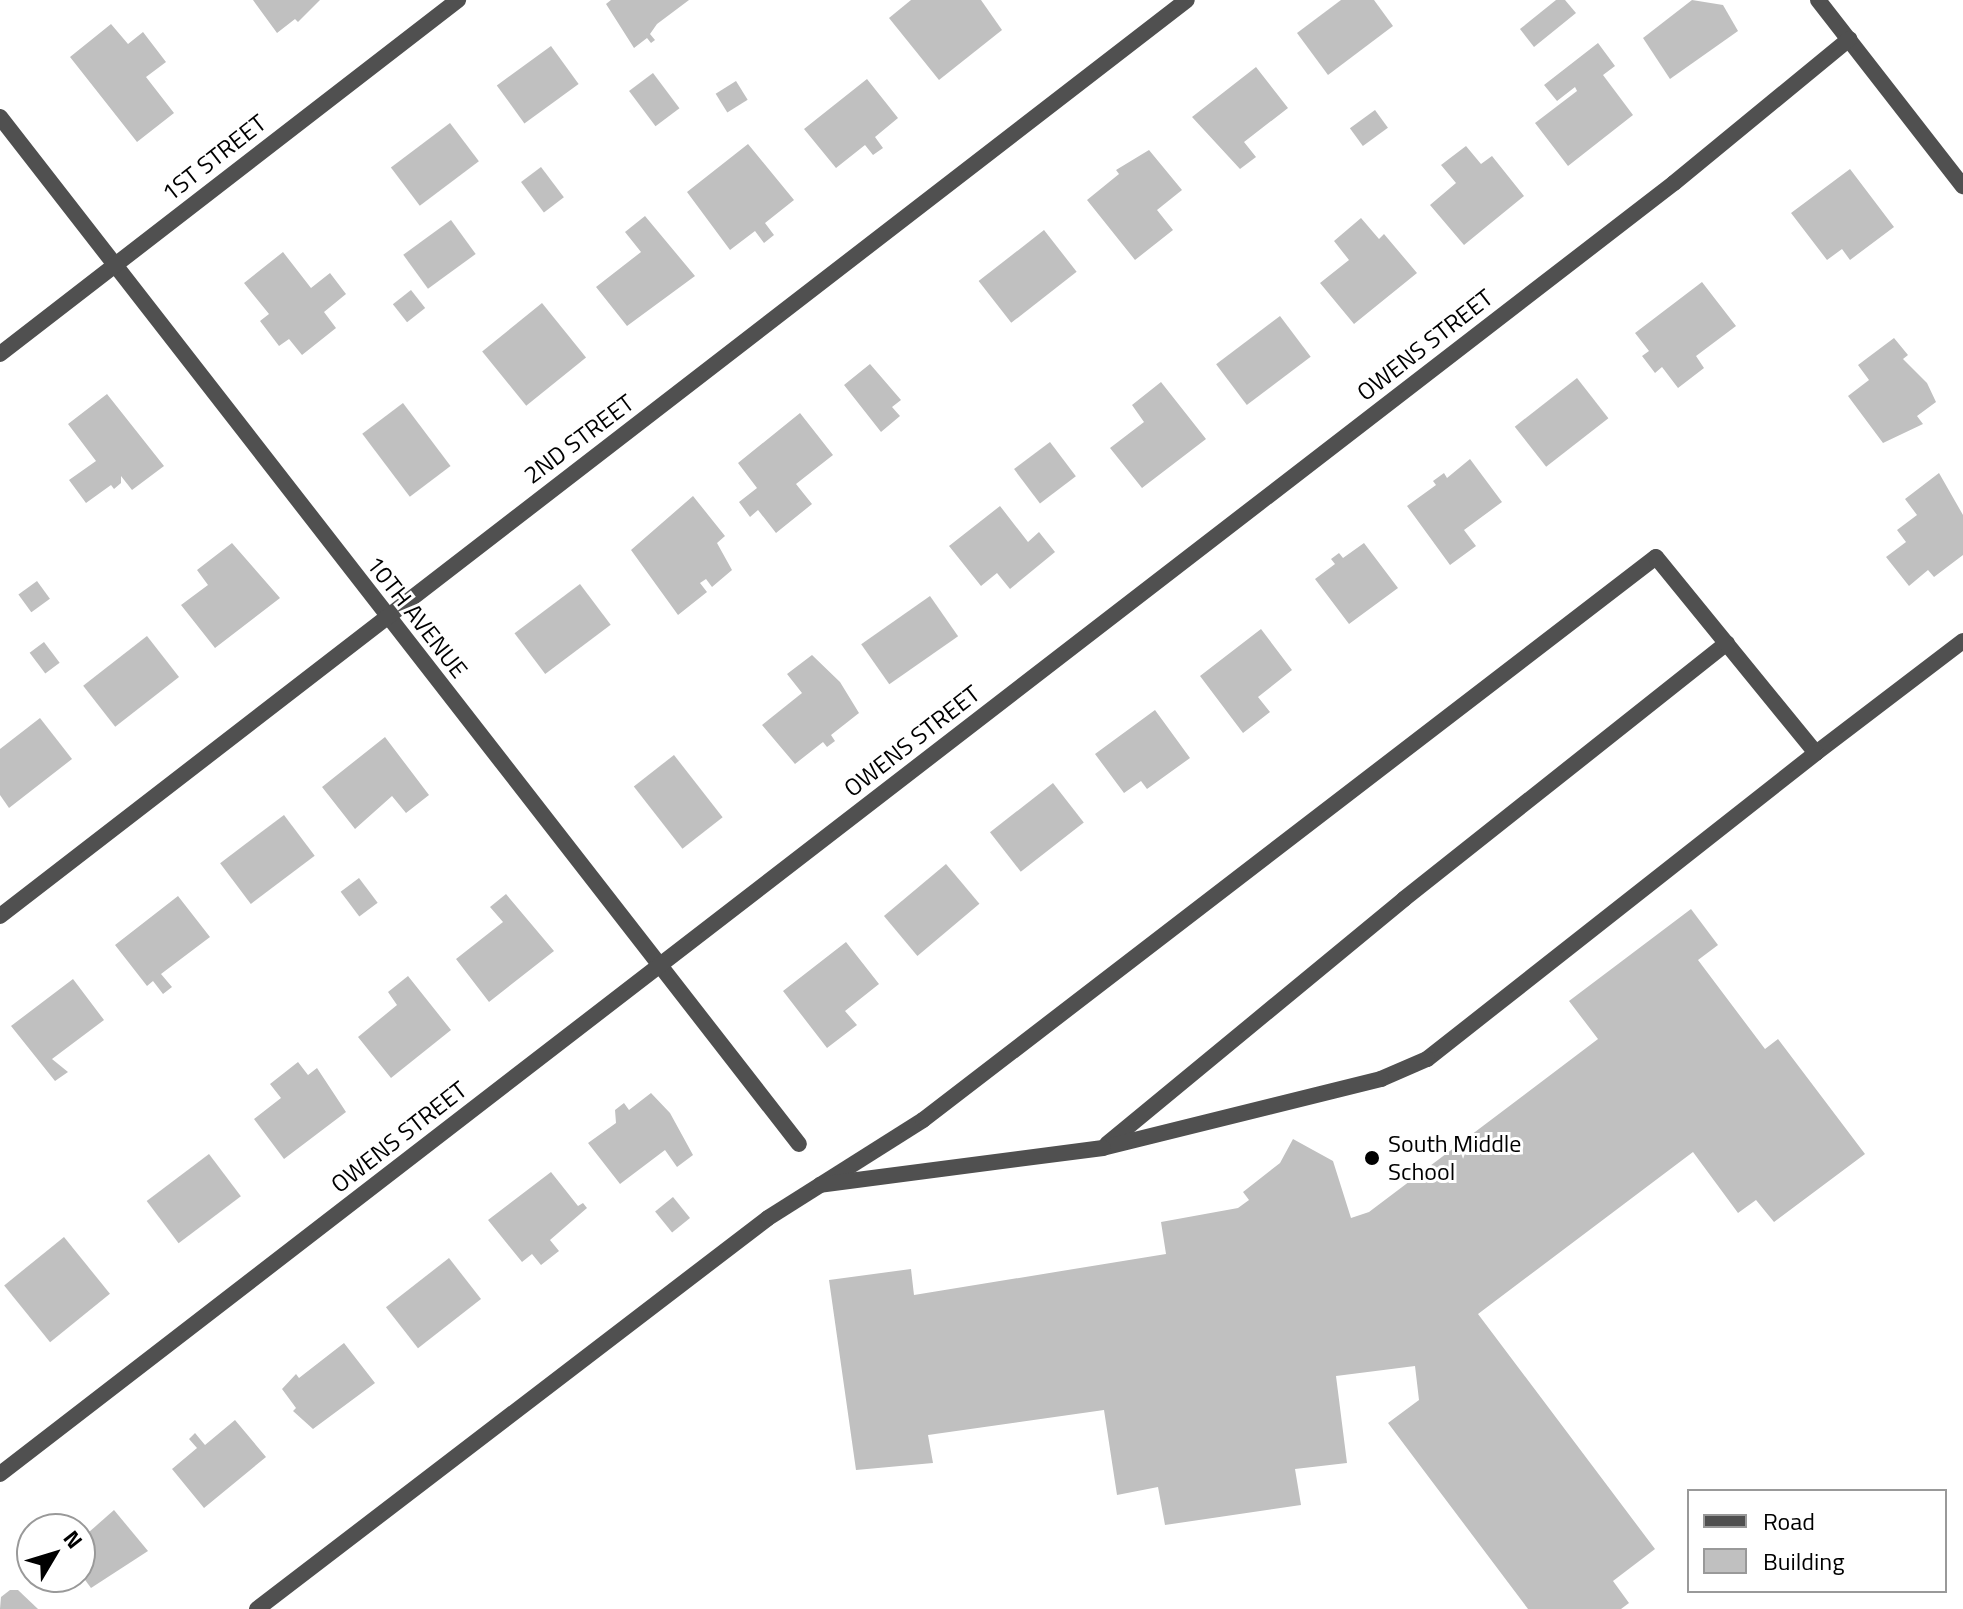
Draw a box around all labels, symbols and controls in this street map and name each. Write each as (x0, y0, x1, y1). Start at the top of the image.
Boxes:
street label: 1ST STREET (156, 109, 272, 207)
street label: OWENS STREET (1351, 283, 1499, 407)
street label: 2ND STREET (518, 388, 640, 490)
street label: 10TH AVENUE (360, 550, 474, 684)
street label: OWENS STREET (838, 679, 986, 803)
street label: OWENS STREET (325, 1075, 473, 1199)
place label: South Middle School (1388, 1130, 1521, 1186)
marker: South Middle School (1363, 1149, 1381, 1167)
legend (1687, 1489, 1947, 1593)
text: Road (1763, 1503, 1815, 1539)
north arrow (16, 1513, 96, 1593)
text: N (55, 1523, 91, 1556)
text: Building (1763, 1543, 1845, 1579)

